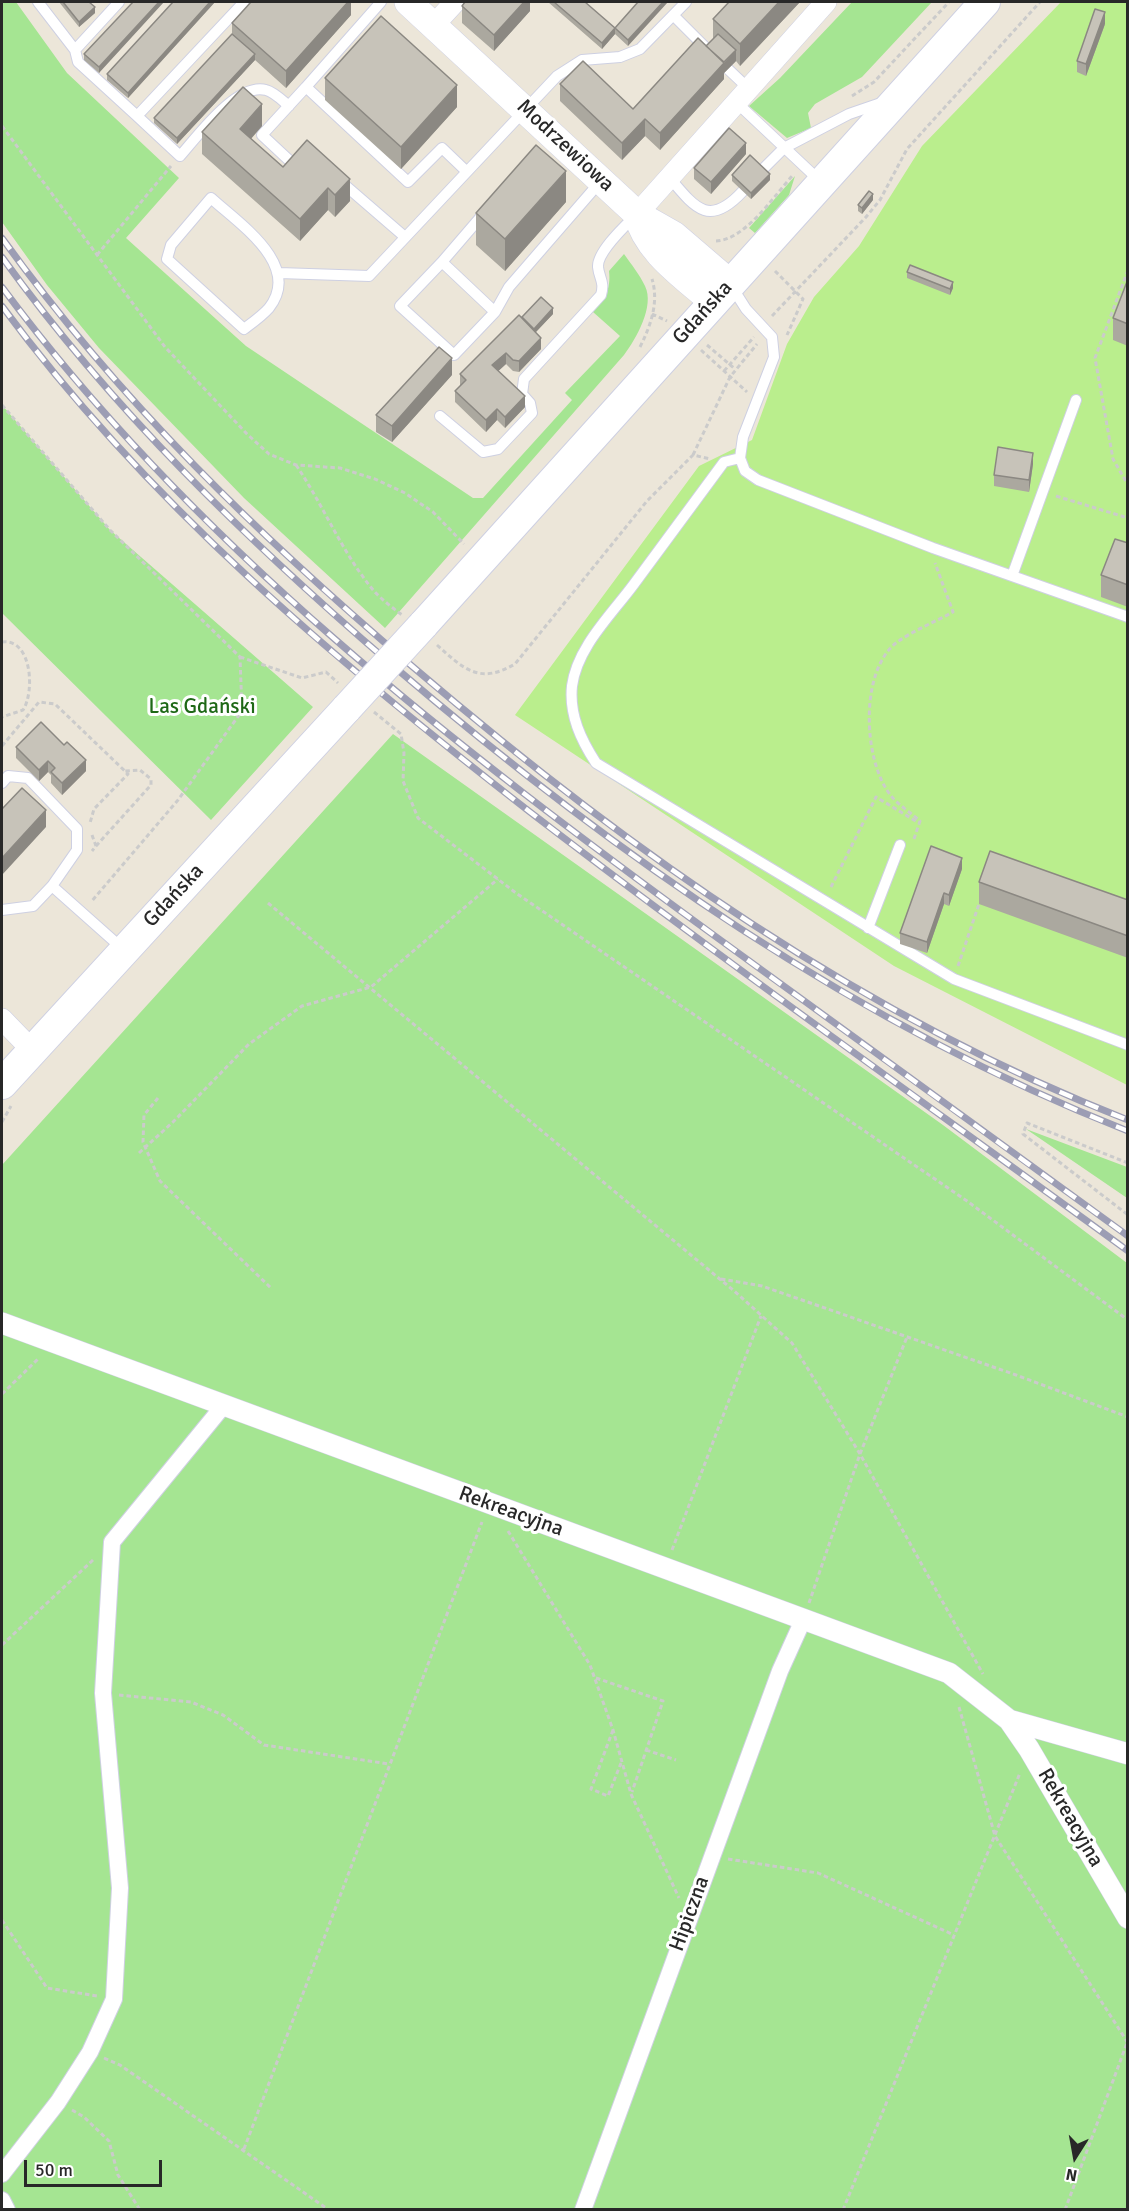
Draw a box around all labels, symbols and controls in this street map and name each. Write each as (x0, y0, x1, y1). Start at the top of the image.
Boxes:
street label: Modrzewiowa (511, 95, 619, 197)
street label: Gdańska (668, 276, 738, 350)
park label: Las Gdański (148, 694, 256, 720)
street label: Gdańska (138, 859, 210, 933)
street label: Rekreacyjna (455, 1481, 567, 1543)
street label: Rekreacyjna (1032, 1764, 1108, 1872)
street label: Hipiczna (665, 1873, 715, 1955)
north arrow (1045, 2127, 1105, 2187)
scale bar (27, 2148, 165, 2186)
text: 50 m (35, 2159, 73, 2181)
text: N (1064, 2164, 1079, 2186)

